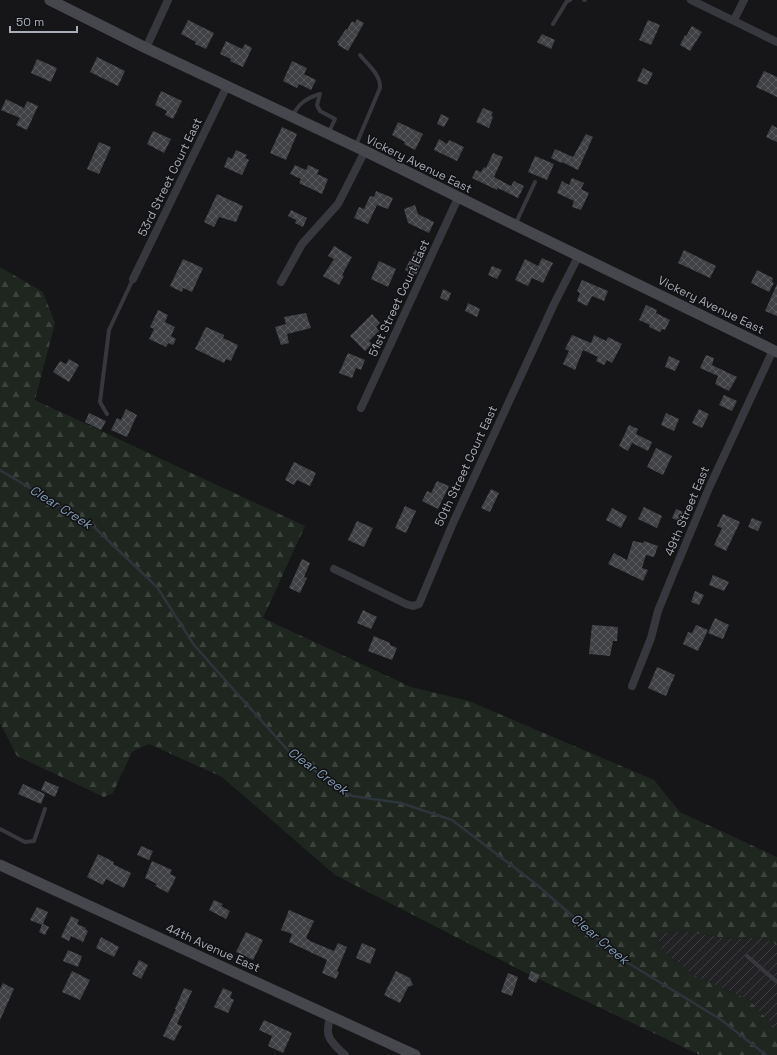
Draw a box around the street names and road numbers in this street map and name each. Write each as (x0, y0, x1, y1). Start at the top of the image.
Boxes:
street label: 53rd Street Court East (134, 115, 206, 239)
street label: Vickery Avenue East (363, 131, 475, 197)
street label: 51st Street Court East (365, 237, 433, 359)
street label: Vickery Avenue East (655, 272, 767, 338)
street label: 50th Street Court East (431, 403, 501, 529)
street label: 49th Street East (661, 464, 713, 558)
street label: 44th Avenue East (163, 920, 263, 976)

